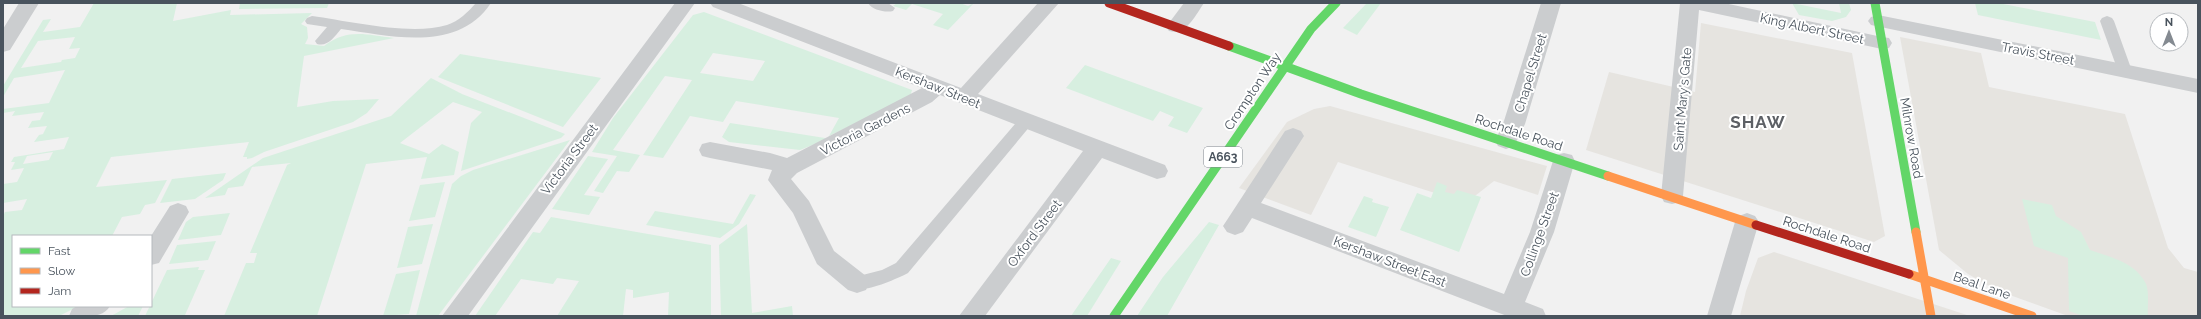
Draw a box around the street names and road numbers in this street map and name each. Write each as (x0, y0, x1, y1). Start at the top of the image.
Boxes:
street label: King Albert Street (1759, 10, 1866, 47)
street label: Chapel Street (1511, 31, 1550, 114)
street label: Travis Street (2000, 39, 2076, 68)
street label: Saint Mary's Gate (1671, 47, 1695, 151)
street label: Crompton Way (1221, 50, 1284, 133)
street label: Kershaw Street (893, 64, 983, 112)
street label: Milnrow Road (1897, 96, 1926, 180)
street label: Victoria Gardens (818, 100, 913, 159)
street label: Rochdale Road (1473, 111, 1565, 154)
street label: Victoria Street (538, 120, 601, 198)
road number: A663 (1204, 147, 1242, 167)
street label: Collinge Street (1517, 189, 1562, 279)
street label: Oxford Street (1004, 196, 1065, 270)
street label: Rochdale Road (1781, 213, 1873, 256)
street label: Kershaw Street East (1331, 233, 1449, 290)
street label: Beal Lane (1951, 269, 2013, 302)

